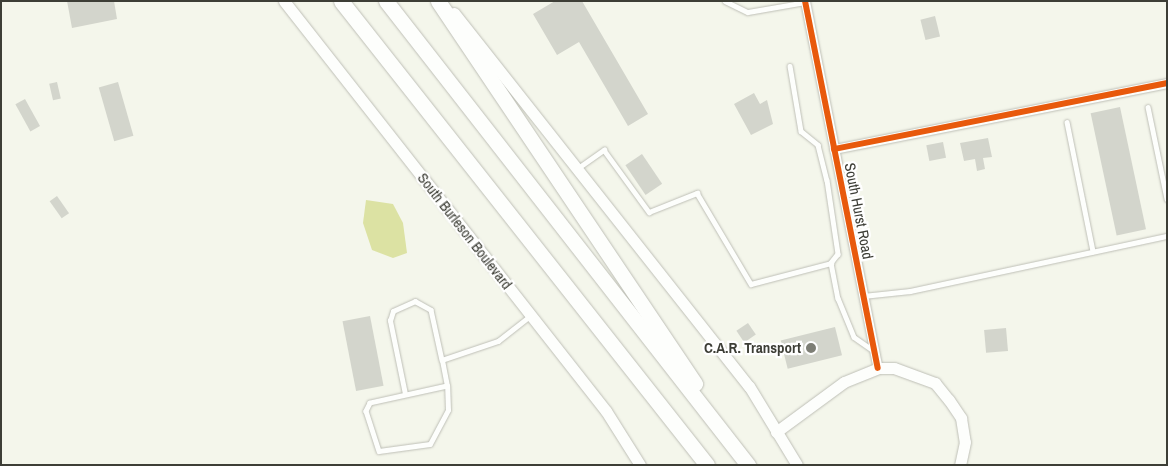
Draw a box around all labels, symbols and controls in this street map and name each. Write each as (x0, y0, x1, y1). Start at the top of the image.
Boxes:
street label: South Hurst Road (841, 161, 877, 261)
street label: South Burleson Boulevard (414, 169, 516, 293)
place label: C.A.R. Transport (704, 339, 801, 357)
marker: C.A.R. Transport (805, 342, 817, 354)

